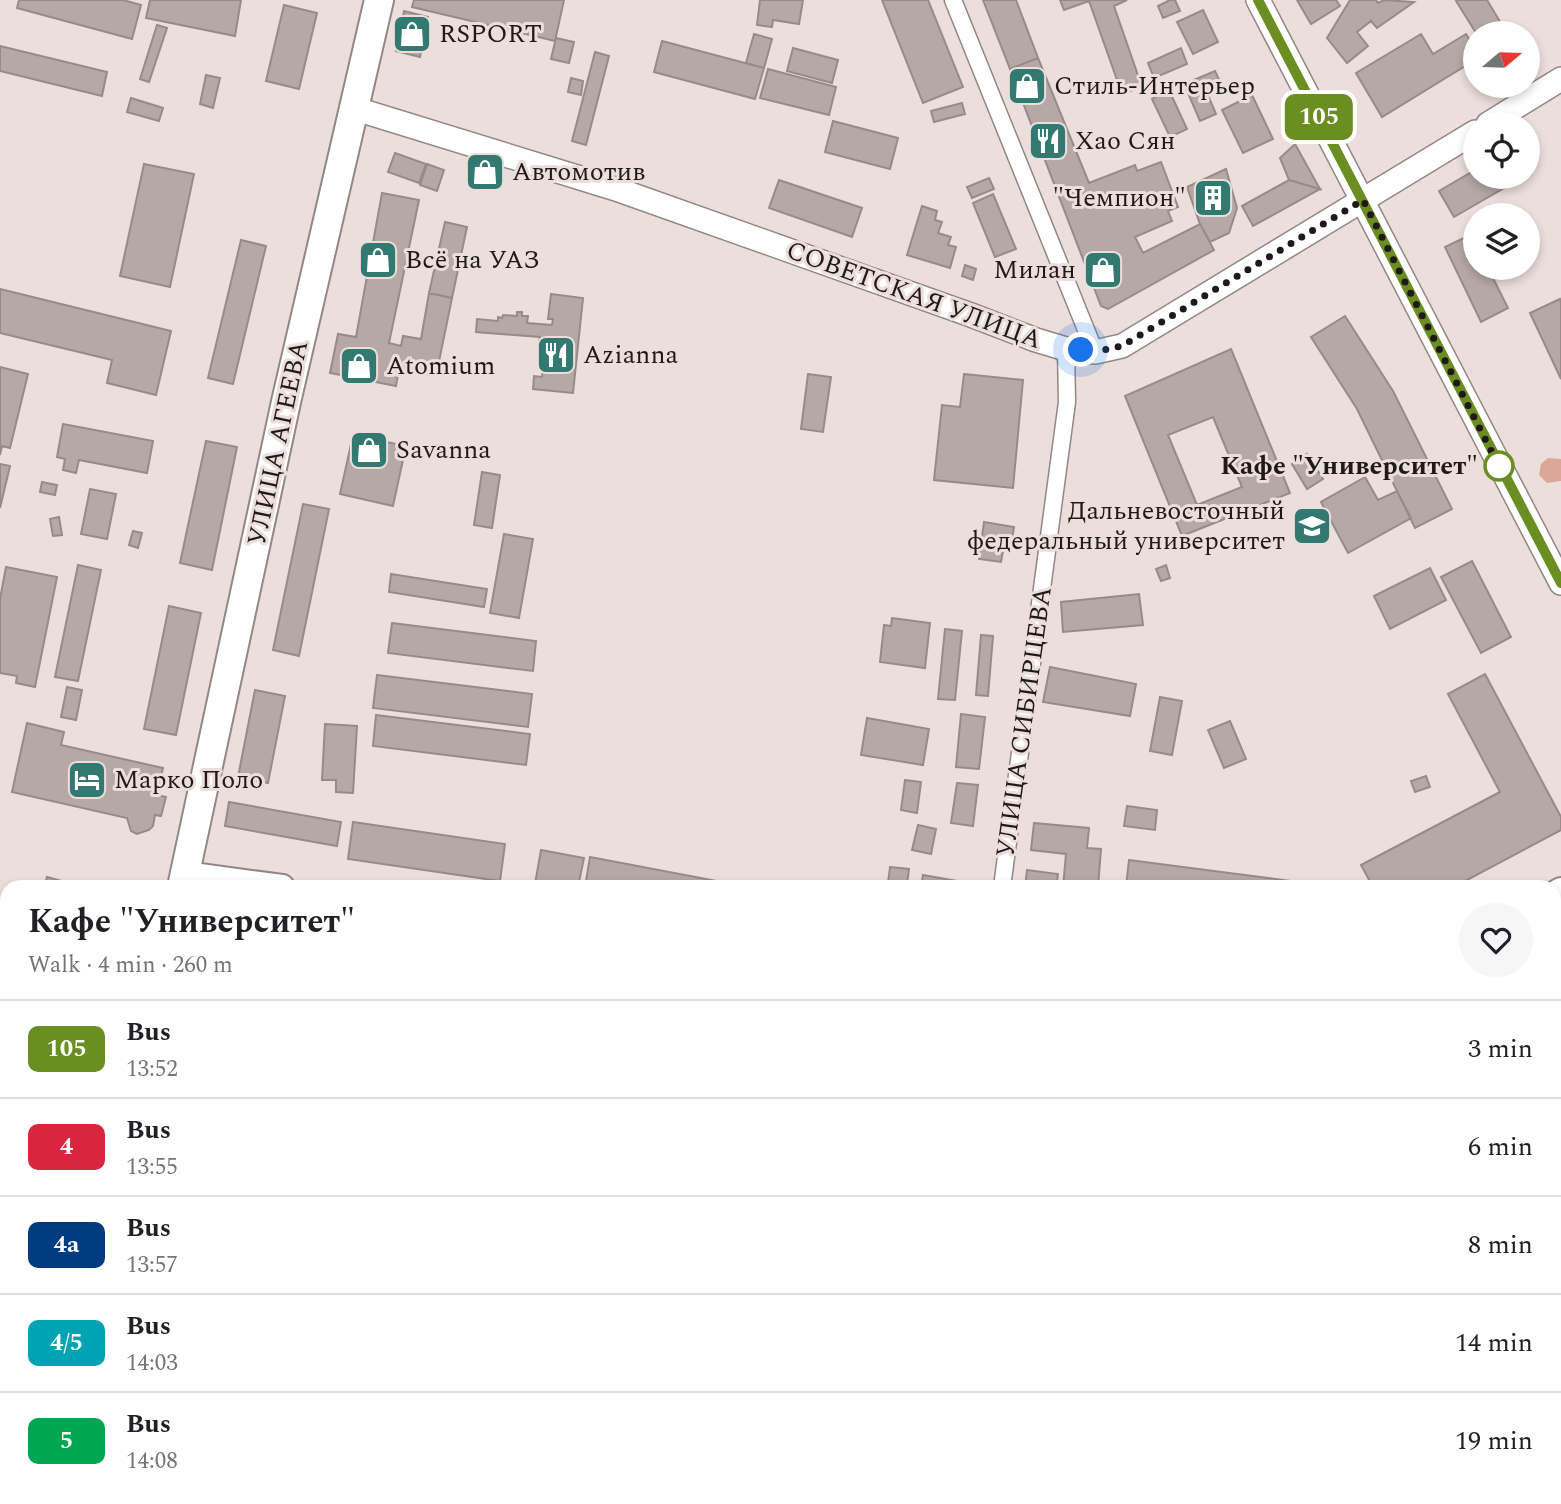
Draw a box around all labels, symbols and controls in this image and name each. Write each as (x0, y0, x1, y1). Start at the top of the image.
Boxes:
shop icon: RSPORT (391, 13, 433, 55)
place label: RSPORT (439, 14, 542, 54)
north arrow (1463, 21, 1540, 98)
map controls (1463, 21, 1540, 280)
shop icon: Стиль-Интерьер (1006, 65, 1048, 107)
place label: Стиль-Интерьер (1054, 66, 1255, 106)
line badge: 105 (1279, 94, 1359, 140)
text: 105 (1299, 99, 1339, 135)
button: locate (1463, 112, 1540, 189)
restaurant icon: Хао Сян (1027, 120, 1069, 162)
place label: Хао Сян (1075, 121, 1175, 161)
shop icon: Автомотив (464, 151, 506, 193)
place label: Автомотив (512, 152, 645, 192)
building icon: "Чемпион" (1192, 177, 1234, 219)
place label: "Чемпион" (1052, 178, 1186, 218)
button: layers (1463, 203, 1540, 280)
street label: СОВЕТСКАЯ УЛИЦА (781, 230, 1047, 360)
shop icon: Всё на УАЗ (357, 239, 399, 281)
place label: Всё на УАЗ (405, 240, 540, 280)
shop icon: Милан (1082, 249, 1124, 291)
place label: Милан (993, 250, 1076, 290)
your location (1063, 332, 1098, 367)
restaurant icon: Azianna (535, 334, 577, 376)
place label: Azianna (583, 335, 678, 375)
street label: УЛИЦА АГЕЕВА (237, 337, 319, 549)
shop icon: Atomium (338, 345, 380, 387)
place label: Atomium (386, 346, 495, 386)
shop icon: Savanna (348, 429, 390, 471)
place label: Savanna (396, 430, 491, 470)
place label: Кафе "Университет" (1220, 446, 1478, 486)
marker: Кафе "Университет" (1484, 451, 1514, 481)
place label: Дальневосточный федеральный университет (967, 491, 1285, 561)
school or university icon: Дальневосточный федеральный университет (1291, 505, 1333, 547)
street label: УЛИЦА СИБИРЦЕВА (985, 584, 1063, 860)
hotel icon: Марко Поло (66, 759, 108, 801)
place label: Марко Поло (114, 760, 263, 800)
text: Кафе "Университет" (28, 897, 355, 947)
button: heart (1459, 903, 1533, 977)
text: Walk · 4 min · 260 m (28, 948, 233, 983)
text: Bus (126, 1012, 171, 1052)
text: 3 min (1468, 1029, 1533, 1069)
text: 105 (46, 1031, 87, 1067)
text: 13:52 (126, 1052, 178, 1087)
text: Bus (126, 1110, 171, 1150)
text: 6 min (1468, 1127, 1533, 1167)
text: 4 (60, 1129, 73, 1165)
text: 13:55 (126, 1150, 178, 1185)
text: Bus (126, 1208, 171, 1248)
text: 8 min (1468, 1225, 1533, 1265)
text: 4а (54, 1227, 79, 1263)
text: 13:57 (126, 1248, 178, 1283)
text: Bus (126, 1306, 171, 1346)
text: 14 min (1455, 1323, 1533, 1363)
text: 4/5 (50, 1325, 83, 1361)
text: 14:03 (126, 1346, 178, 1381)
text: Bus (126, 1404, 171, 1444)
text: 19 min (1455, 1421, 1533, 1461)
text: 5 (60, 1423, 73, 1459)
text: 14:08 (126, 1444, 178, 1479)

